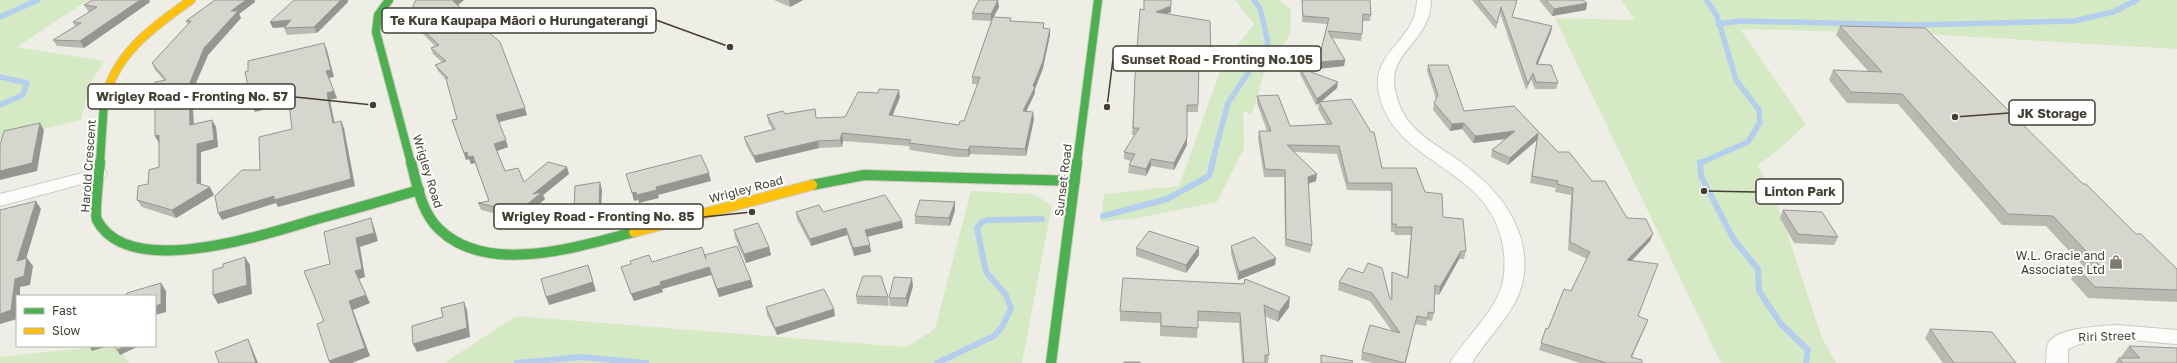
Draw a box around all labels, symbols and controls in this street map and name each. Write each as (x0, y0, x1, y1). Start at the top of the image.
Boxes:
callout: Te Kura Kaupapa Māori o Hurungaterangi (382, 8, 656, 33)
text: Te Kura Kaupapa Māori o Hurungaterangi (390, 12, 648, 28)
callout: Sunset Road - Fronting No.105 (1113, 46, 1321, 71)
text: Sunset Road - Fronting No.105 (1121, 51, 1313, 67)
callout: Wrigley Road - Fronting No. 57 (88, 84, 295, 109)
text: Wrigley Road - Fronting No. 57 (96, 88, 288, 104)
callout: JK Storage (2009, 100, 2095, 125)
text: JK Storage (2017, 105, 2087, 121)
street label: Harold Crescent (77, 119, 99, 213)
street label: Wrigley Road (410, 132, 446, 210)
street label: Sunset Road (1051, 143, 1075, 217)
street label: Wrigley Road (707, 172, 785, 206)
callout: Linton Park (1756, 179, 1843, 204)
text: Linton Park (1764, 183, 1836, 199)
callout: Wrigley Road - Fronting No. 85 (494, 204, 703, 229)
text: Wrigley Road - Fronting No. 85 (502, 208, 695, 224)
place label: W.L. Gracie and Associates Ltd (2016, 248, 2105, 277)
shop icon: W.L. Gracie and Associates Ltd (2108, 254, 2124, 270)
legend (16, 295, 156, 347)
text: Fast (52, 303, 77, 318)
text: Slow (52, 323, 80, 338)
street label: Riri Street (2078, 327, 2136, 345)

